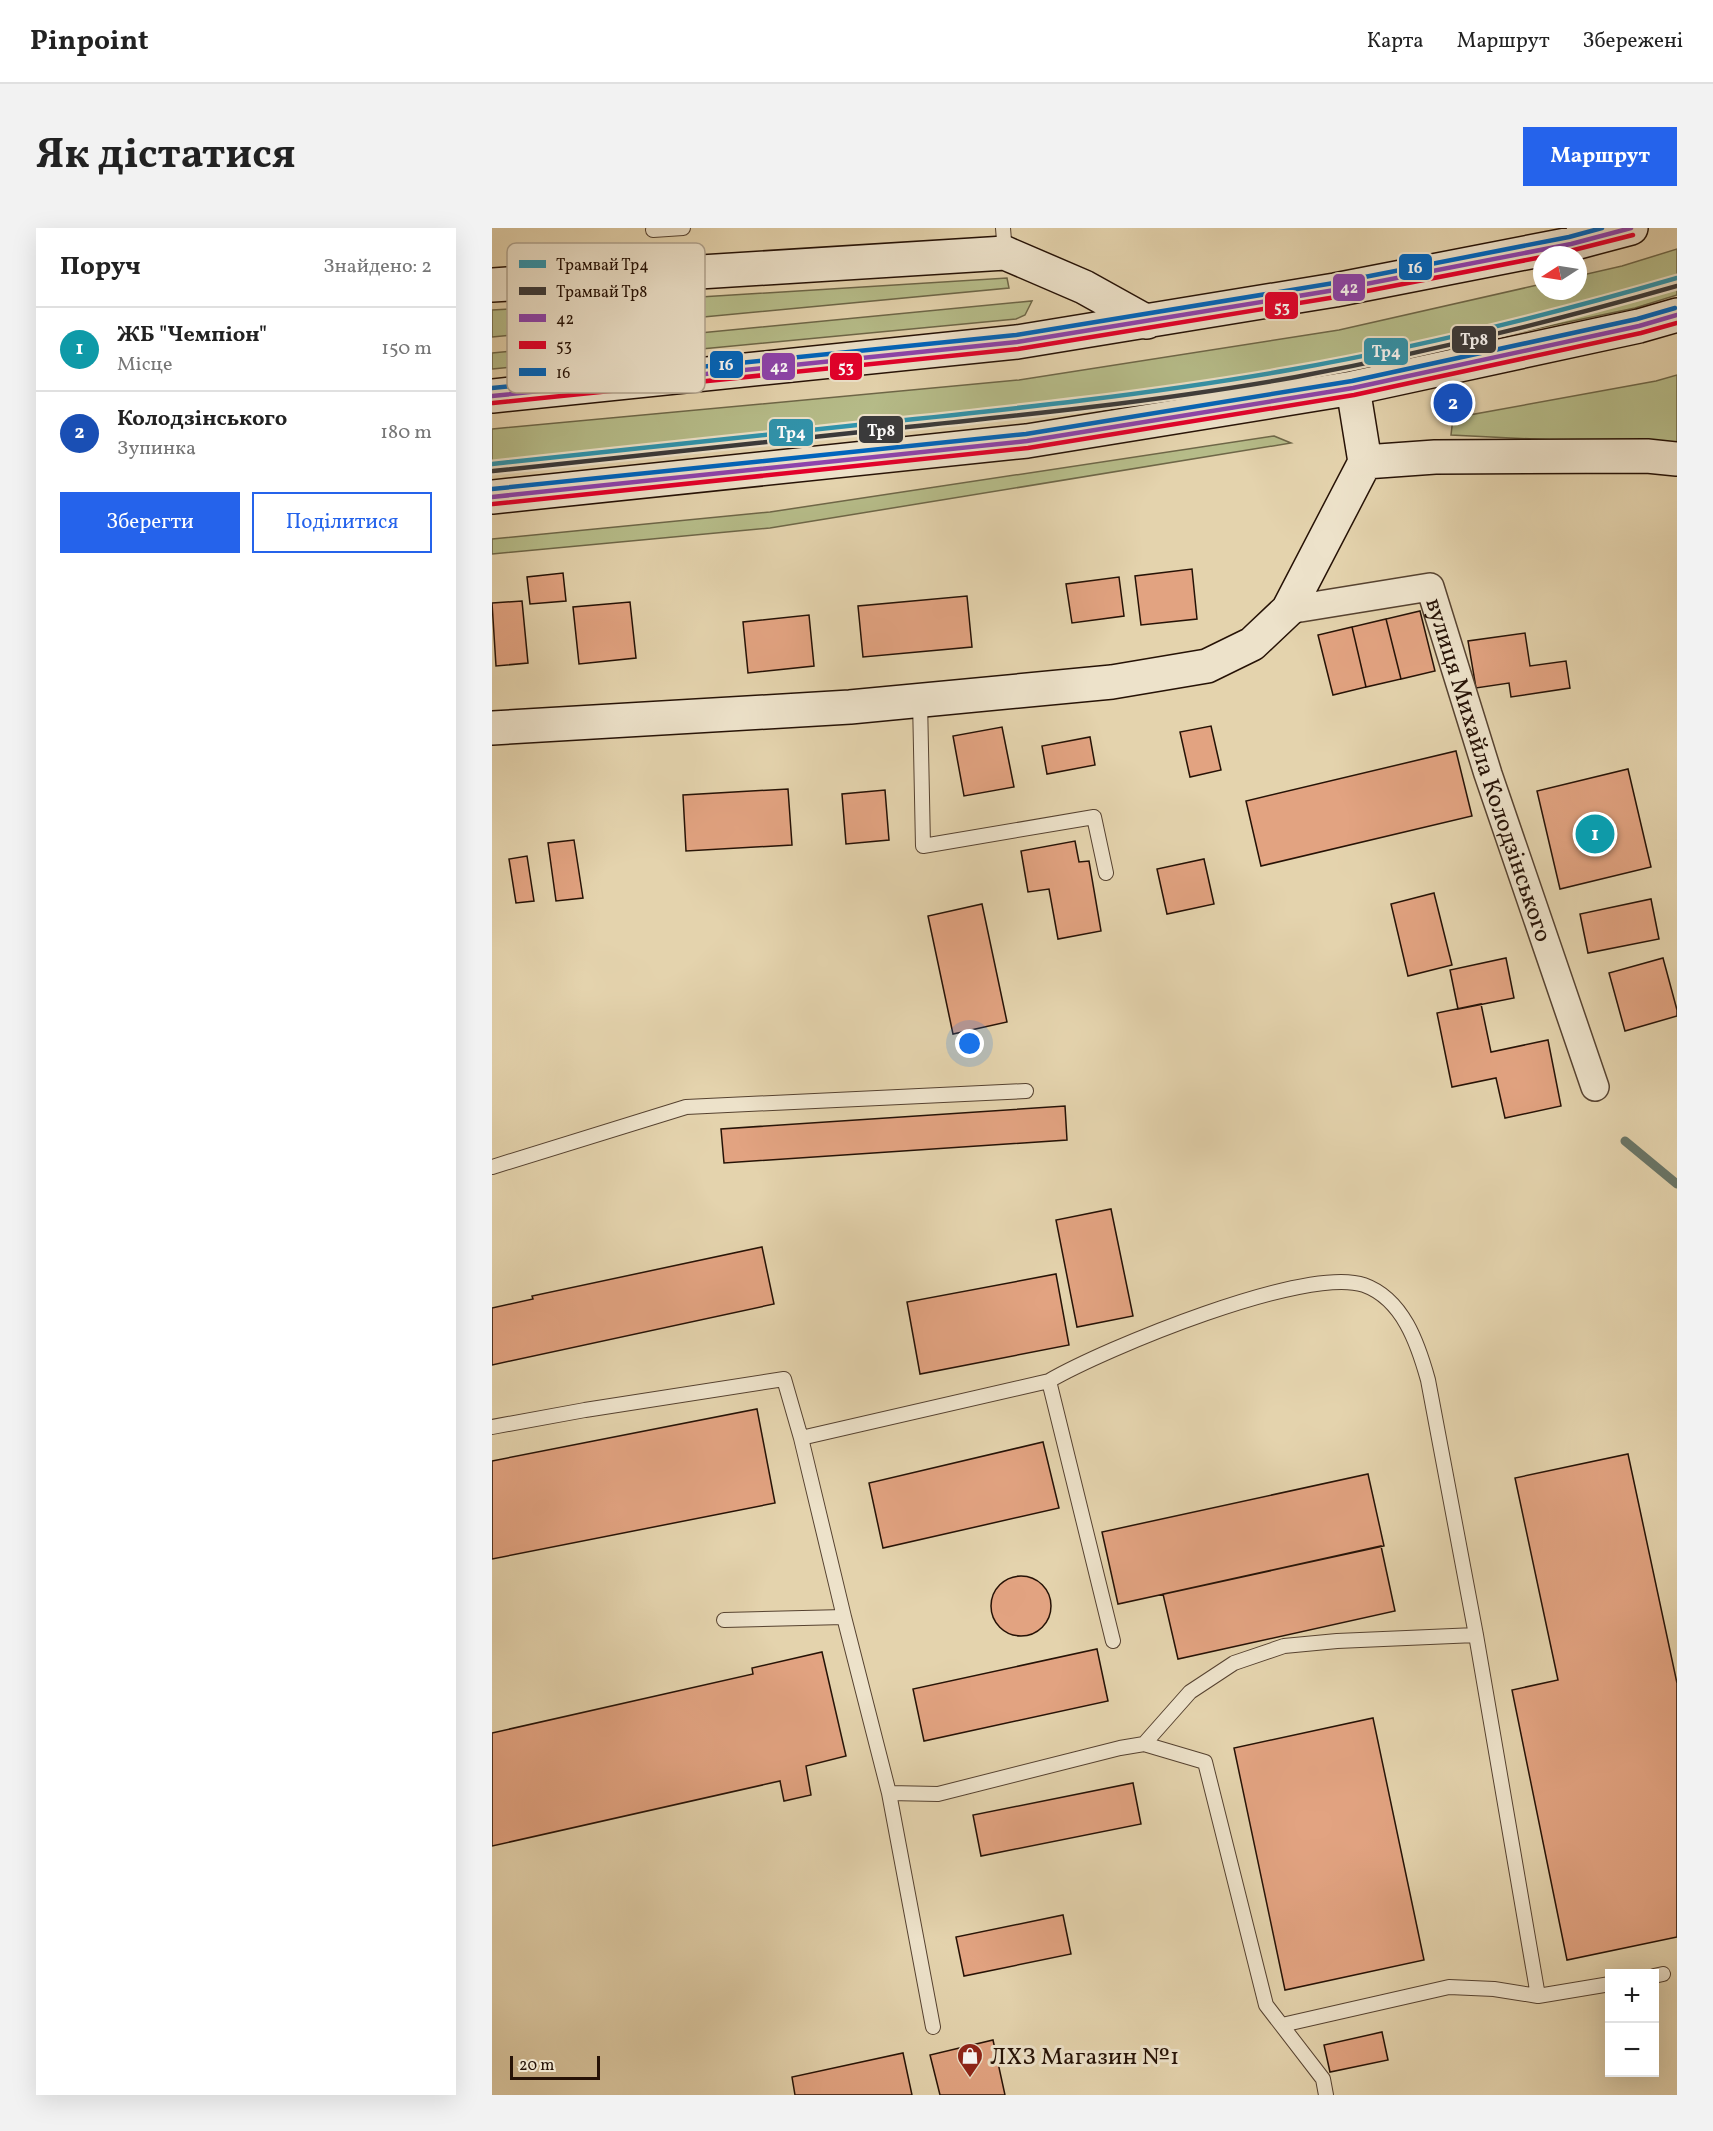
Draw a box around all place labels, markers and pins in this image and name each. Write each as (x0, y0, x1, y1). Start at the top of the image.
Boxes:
pin: 2 (1434, 380, 1472, 426)
pin: 1 (1576, 812, 1614, 856)
shop icon: ЛХЗ Магазин №1 (955, 2041, 985, 2079)
place label: ЛХЗ Магазин №1 (990, 2041, 1179, 2075)

